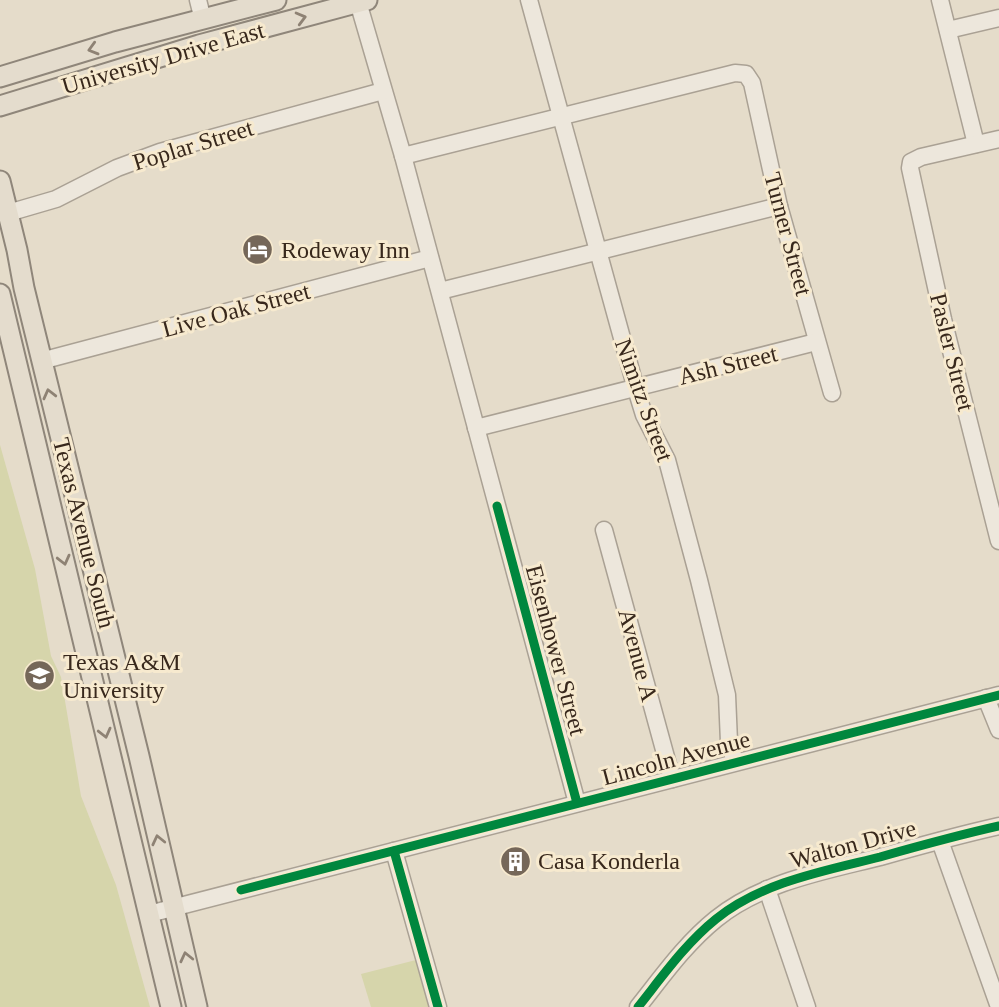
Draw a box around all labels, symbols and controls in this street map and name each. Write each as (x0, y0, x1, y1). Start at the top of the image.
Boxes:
one-way arrow (295, 11, 307, 26)
street label: University Drive East (59, 17, 267, 99)
one-way arrow (87, 40, 99, 55)
street label: Poplar Street (130, 114, 257, 176)
street label: Turner Street (759, 170, 817, 299)
hotel icon: Rodeway Inn (241, 233, 275, 267)
place label: Rodeway Inn (281, 237, 410, 263)
street label: Live Oak Street (159, 278, 313, 342)
street label: Pasler Street (925, 290, 979, 414)
street label: Nimitz Street (610, 335, 678, 465)
street label: Ash Street (676, 340, 780, 390)
one-way arrow (43, 388, 58, 400)
street label: Texas Avenue South (48, 435, 120, 631)
one-way arrow (55, 554, 70, 566)
street label: Eisenhower Street (521, 562, 591, 738)
street label: Avenue A (613, 606, 663, 705)
place label: Texas A&M University (63, 649, 181, 703)
school or university icon: Texas A&M University (23, 659, 57, 693)
street label: Lincoln Avenue (599, 726, 753, 790)
one-way arrow (97, 727, 111, 739)
street label: Walton Drive (787, 815, 919, 873)
one-way arrow (152, 834, 167, 846)
building icon: Casa Konderla (498, 844, 532, 878)
place label: Casa Konderla (538, 848, 680, 874)
one-way arrow (179, 951, 194, 963)

